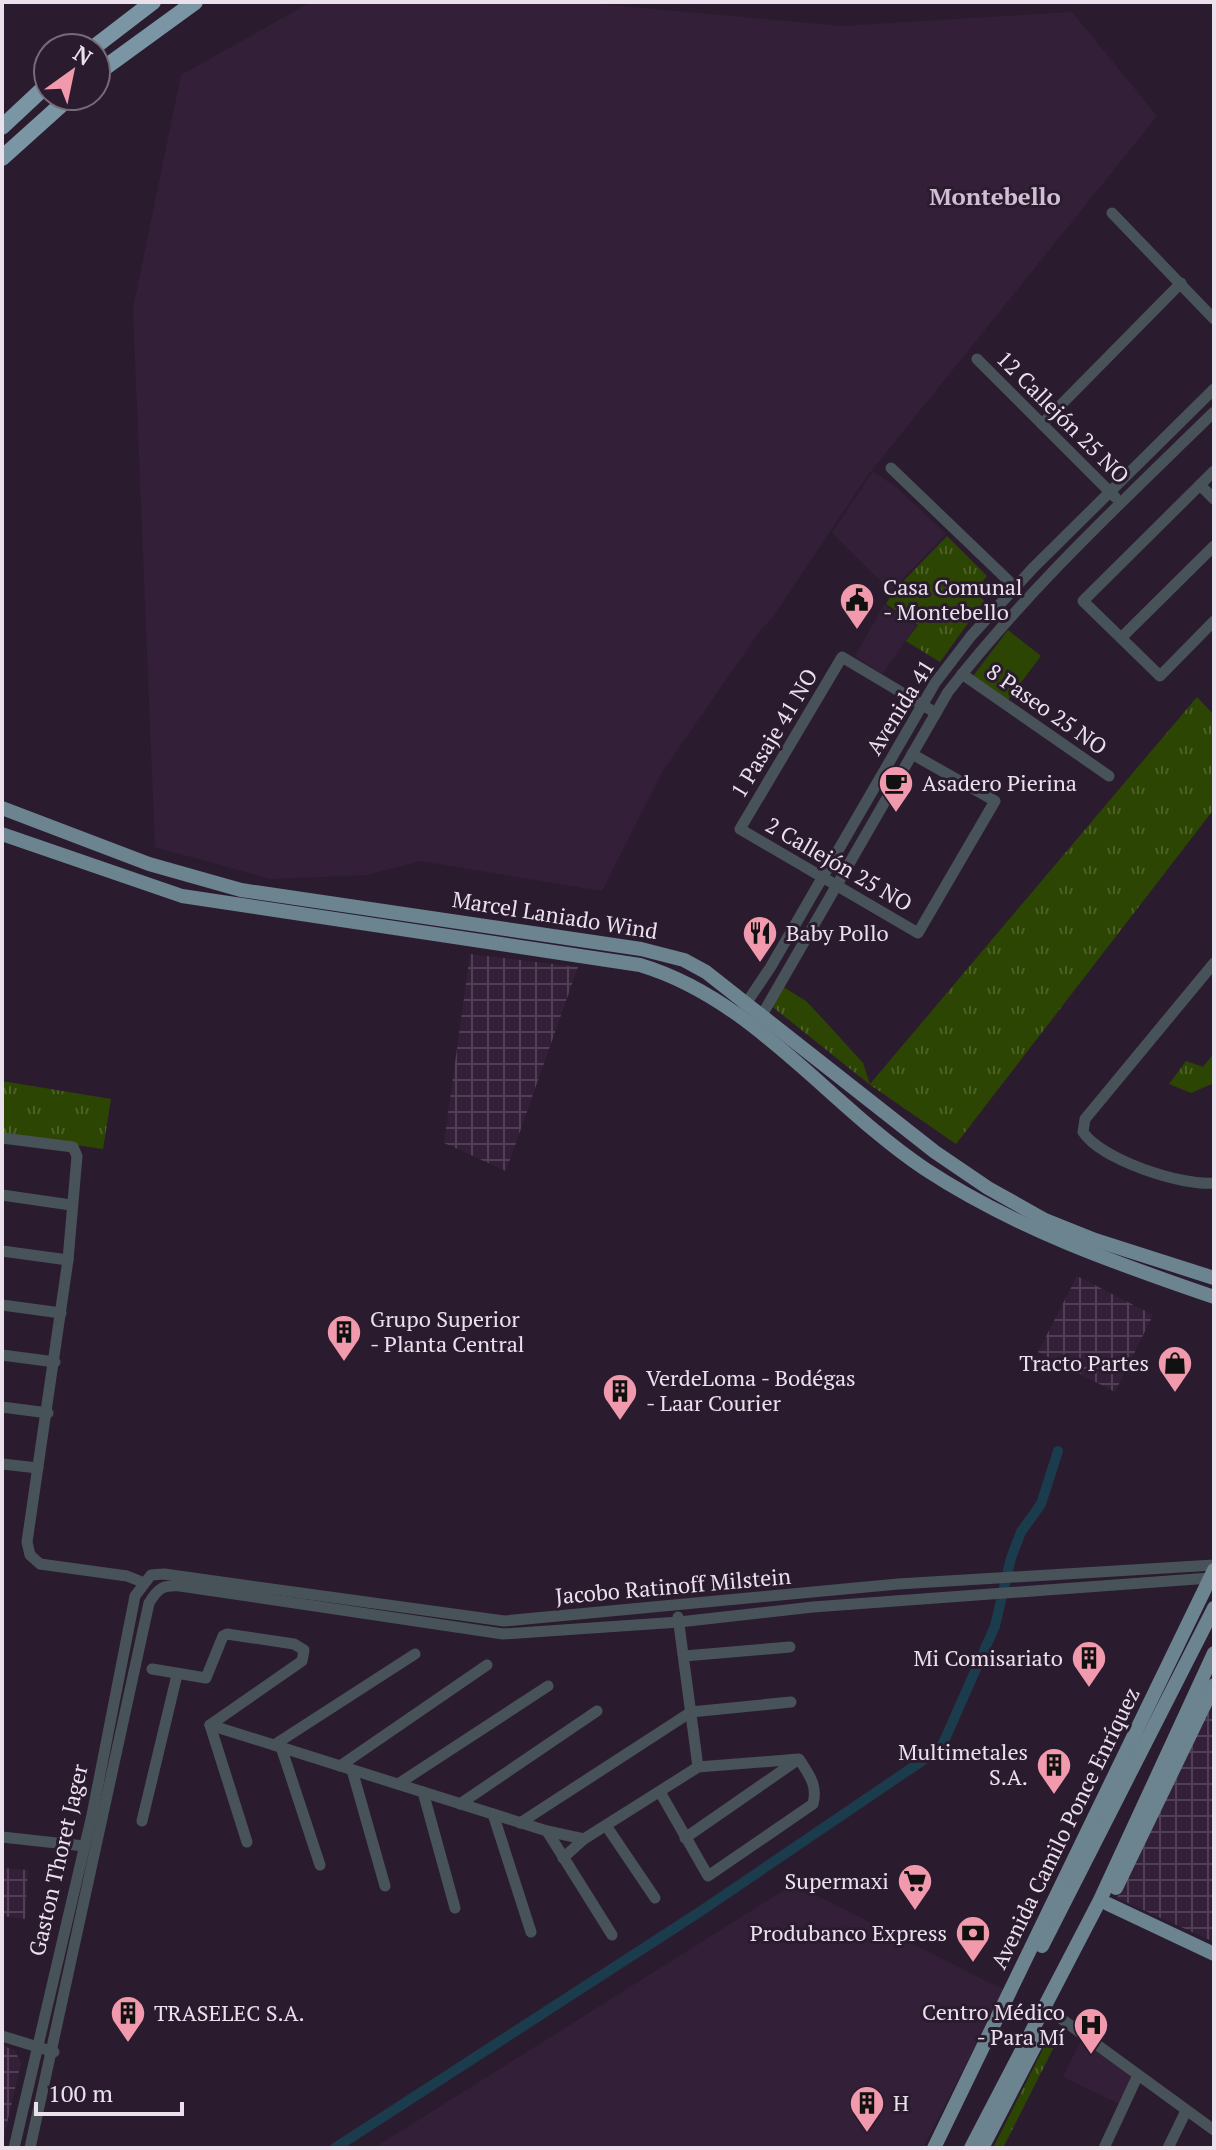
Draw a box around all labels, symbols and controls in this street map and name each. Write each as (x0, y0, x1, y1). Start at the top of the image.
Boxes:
north arrow (32, 32, 112, 112)
text: N (68, 38, 98, 72)
district label: Montebello (929, 180, 1061, 212)
street label: 12 Callejón 25 NO (991, 344, 1136, 489)
place label: Casa Comunal - Montebello (883, 572, 1022, 626)
public building icon: Casa Comunal - Montebello (838, 581, 876, 631)
street label: Avenida 41 (859, 654, 940, 760)
street label: 8 Paseo 25 NO (981, 656, 1113, 761)
street label: 1 Pasaje 41 NO (724, 663, 824, 803)
cafe icon: Asadero Pierina (877, 764, 915, 814)
place label: Asadero Pierina (922, 768, 1077, 797)
street label: 2 Callejón 25 NO (761, 810, 918, 917)
street label: Marcel Laniado Wind (450, 884, 660, 945)
restaurant icon: Baby Pollo (741, 914, 779, 964)
place label: Baby Pollo (786, 918, 889, 947)
place label: Grupo Superior - Planta Central (370, 1304, 524, 1358)
building icon: Grupo Superior - Planta Central (325, 1313, 363, 1363)
shop icon: Tracto Partes (1156, 1344, 1194, 1394)
place label: Tracto Partes (1019, 1348, 1149, 1377)
place label: VerdeLoma - Bodégas - Laar Courier (646, 1363, 856, 1417)
building icon: VerdeLoma - Bodégas - Laar Courier (601, 1372, 639, 1422)
street label: Jacobo Ratinoff Milstein (554, 1561, 792, 1610)
building icon: Mi Comisariato (1070, 1639, 1108, 1689)
place label: Mi Comisariato (913, 1643, 1063, 1672)
street label: Avenida Camilo Ponce Enríquez (984, 1682, 1145, 1973)
place label: Multimetales S.A. (898, 1737, 1028, 1791)
building icon: Multimetales S.A. (1035, 1746, 1073, 1796)
street label: Gaston Thoret Jager (21, 1761, 94, 1959)
supermarket icon: Supermaxi (896, 1862, 934, 1912)
place label: Supermaxi (784, 1866, 889, 1895)
bank icon: Produbanco Express (954, 1914, 992, 1964)
place label: Produbanco Express (750, 1918, 947, 1947)
building icon: TRASELEC S.A. (109, 1994, 147, 2044)
place label: Centro Médico - Para Mí (922, 1997, 1065, 2051)
place label: TRASELEC S.A. (154, 1998, 305, 2027)
hospital icon: Centro Médico - Para Mí (1072, 2006, 1110, 2056)
scale bar (36, 2066, 182, 2116)
text: 100 m (48, 2077, 113, 2109)
building icon: H (848, 2084, 886, 2134)
place label: H (893, 2088, 909, 2117)

